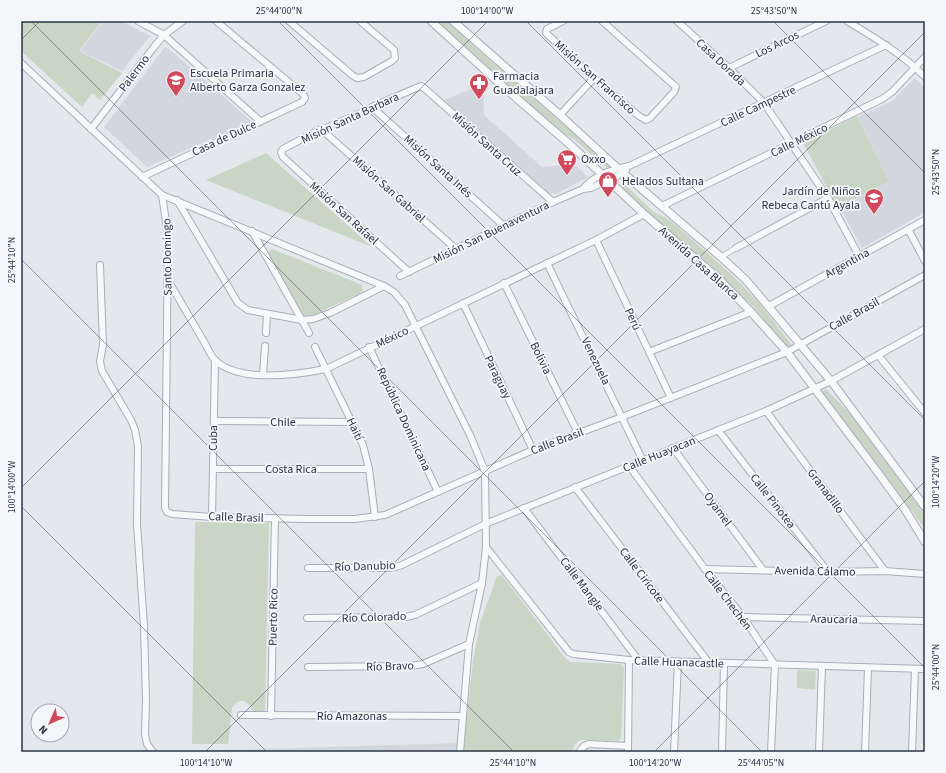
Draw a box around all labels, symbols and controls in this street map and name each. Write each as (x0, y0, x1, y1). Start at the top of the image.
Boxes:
text: 25°44'00"N (256, 4, 302, 18)
text: 100°14'00"W (461, 4, 513, 18)
text: 25°43'50"N (751, 4, 797, 18)
street label: Los Arcos (752, 27, 802, 62)
street label: Casa Dorada (692, 35, 749, 90)
street label: Misión San Francisco (550, 36, 639, 118)
street label: Palermo (115, 51, 154, 95)
place label: Escuela Primaria Alberto Garza Gonzalez (190, 65, 305, 96)
place label: Farmacia Guadalajara (493, 68, 554, 99)
school or university icon: Escuela Primaria Alberto Garza Gonzalez (165, 69, 187, 97)
pharmacy icon: Farmacia Guadalajara (468, 72, 490, 100)
street label: Calle Campestre (718, 81, 799, 131)
street label: Misión Santa Barbara (299, 88, 402, 149)
street label: Misión Santa Cruz (448, 108, 525, 180)
street label: Casa de Dulce (189, 116, 259, 161)
street label: Calle México (768, 119, 831, 162)
street label: Misión Santa Inés (400, 131, 476, 202)
supermarket icon: Oxxo (556, 148, 578, 176)
text: 25°43'50"N (929, 149, 943, 195)
place label: Oxxo (581, 151, 606, 168)
street label: Misión San Gabriel (349, 152, 429, 227)
shop icon: Helados Sultana (597, 170, 619, 198)
place label: Helados Sultana (622, 173, 704, 190)
street label: Misión San Rafael (305, 178, 382, 249)
place label: Jardín de Niños Rebeca Cantú Ayala (762, 183, 860, 214)
school or university icon: Jardín de Niños Rebeca Cantú Ayala (863, 187, 885, 215)
street label: Misión San Buenaventura (430, 197, 552, 268)
street label: Santo Domingo (158, 218, 177, 296)
street label: Avenida Casa Blanca (655, 223, 743, 304)
text: 25°44'10"N (5, 237, 19, 283)
street label: Argentina (822, 244, 873, 283)
street label: Calle Brasil (826, 294, 883, 335)
street label: Perú (620, 305, 645, 333)
street label: México (373, 322, 412, 353)
street label: Venezuela (577, 335, 614, 388)
street label: Bolivia (525, 339, 556, 377)
street label: Paraguay (480, 353, 516, 402)
street label: República Dominicana (372, 365, 435, 474)
street label: Chile (270, 414, 296, 431)
street label: Haití (342, 415, 368, 445)
street label: Calle Brasil (528, 424, 586, 459)
street label: Cuba (205, 425, 222, 451)
street label: Calle Huayacan (620, 432, 698, 477)
text: 100°14'20"W (929, 456, 943, 508)
text: 100°14'00"W (5, 461, 19, 513)
street label: Costa Rica (265, 461, 317, 478)
street label: Granadillo (803, 465, 848, 517)
street label: Calle Pinotea (746, 470, 800, 532)
street label: Oyamel (699, 489, 736, 530)
street label: Calle Brasil (208, 508, 264, 527)
street label: Calle Ciricote (615, 544, 668, 607)
street label: Calle Mangle (556, 554, 608, 615)
street label: Río Danubio (334, 557, 396, 576)
street label: Avenida Cálamo (774, 562, 856, 581)
street label: Calle Chechén (699, 567, 756, 634)
street label: Puerto Rico (264, 588, 283, 646)
street label: Río Colorado (341, 608, 407, 627)
street label: Araucaria (810, 611, 858, 628)
text: 25°44'00"N (929, 644, 943, 690)
street label: Calle Huanacastle (634, 652, 724, 673)
street label: Río Bravo (366, 657, 414, 676)
north arrow (30, 703, 70, 743)
street label: Río Amazonas (317, 708, 387, 725)
text: N (35, 722, 51, 738)
text: 100°14'10"W (180, 756, 232, 770)
text: 25°44'10"N (490, 756, 536, 770)
text: 100°14'20"W (629, 756, 681, 770)
text: 25°44'05"N (738, 756, 784, 770)

